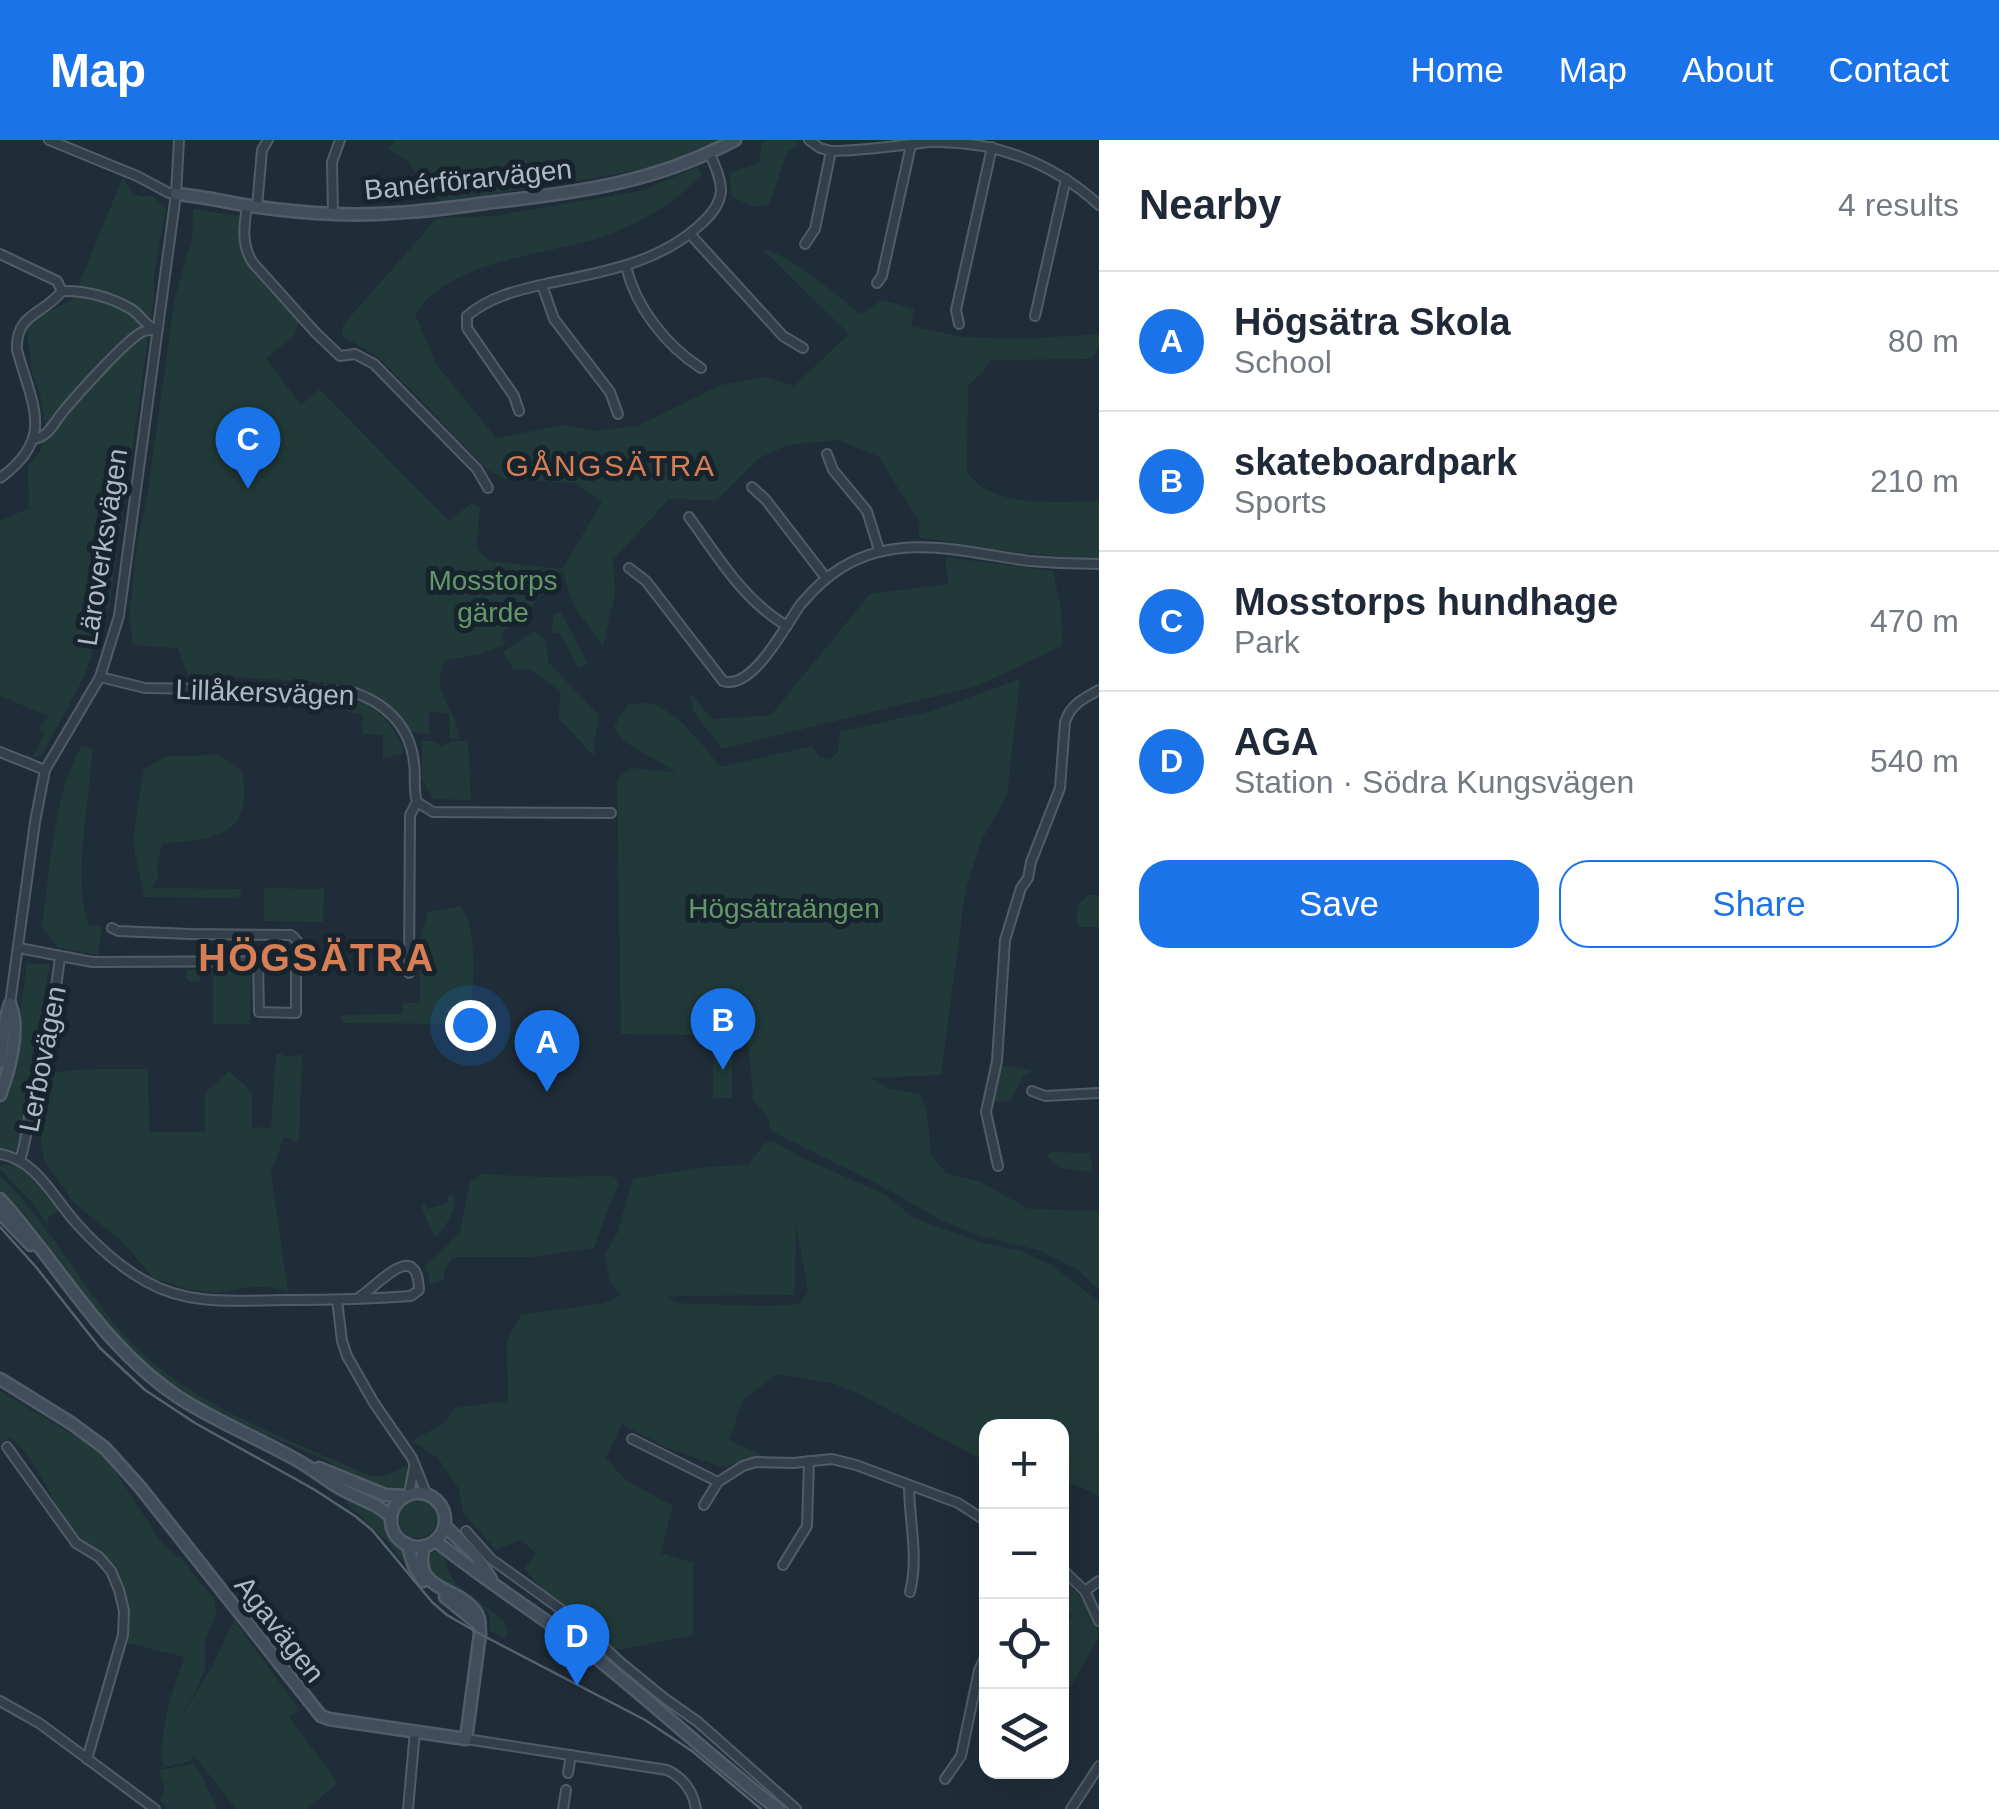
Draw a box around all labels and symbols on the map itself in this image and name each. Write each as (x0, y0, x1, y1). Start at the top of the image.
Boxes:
street label: Banérförarvägen (363, 153, 573, 206)
pin: C (216, 406, 280, 489)
street label: Läroverksvägen (72, 446, 133, 648)
district label: GÅNGSÄTRA (506, 449, 716, 482)
park label: Mosstorps gärde (428, 565, 558, 628)
street label: Lillåkersvägen (175, 674, 355, 711)
park label: Högsätraängen (688, 893, 880, 924)
district label: HÖGSÄTRA (198, 937, 436, 979)
street label: Lerbovägen (13, 984, 72, 1135)
pin: B (690, 988, 756, 1070)
your location (445, 1000, 496, 1051)
pin: A (514, 1010, 580, 1092)
street label: Agavägen (229, 1570, 331, 1689)
pin: D (544, 1604, 610, 1686)

